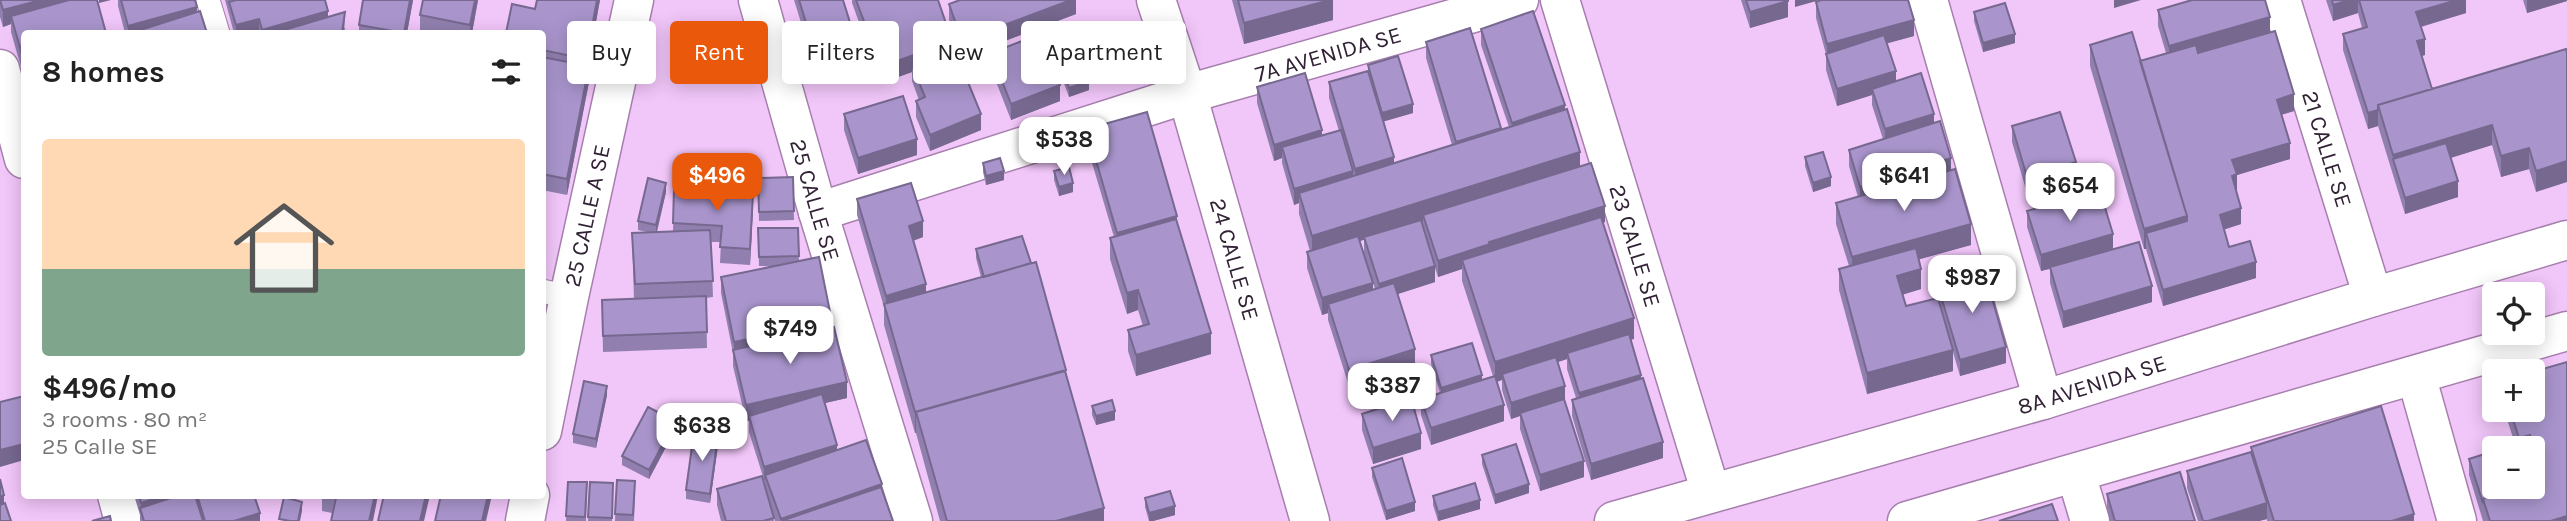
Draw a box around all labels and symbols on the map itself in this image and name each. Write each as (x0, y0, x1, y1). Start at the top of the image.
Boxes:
street label: 7A AVENIDA SE (1252, 21, 1404, 88)
street label: 21 CALLE SE (2296, 87, 2358, 211)
pin: $538 (1023, 118, 1105, 177)
street label: 25 CALLE SE (785, 136, 846, 264)
street label: 25 CALLE A SE (558, 142, 615, 289)
pin: $496 (676, 154, 758, 213)
pin: $641 (1863, 154, 1945, 213)
pin: $654 (2029, 164, 2111, 223)
street label: 23 CALLE SE (1604, 181, 1667, 310)
street label: 24 CALLE SE (1204, 195, 1265, 323)
pin: $987 (1931, 256, 2013, 315)
pin: $749 (749, 306, 831, 366)
street label: 8A AVENIDA SE (2014, 349, 2170, 420)
pin: $387 (1351, 364, 1433, 423)
pin: $638 (661, 404, 743, 463)

